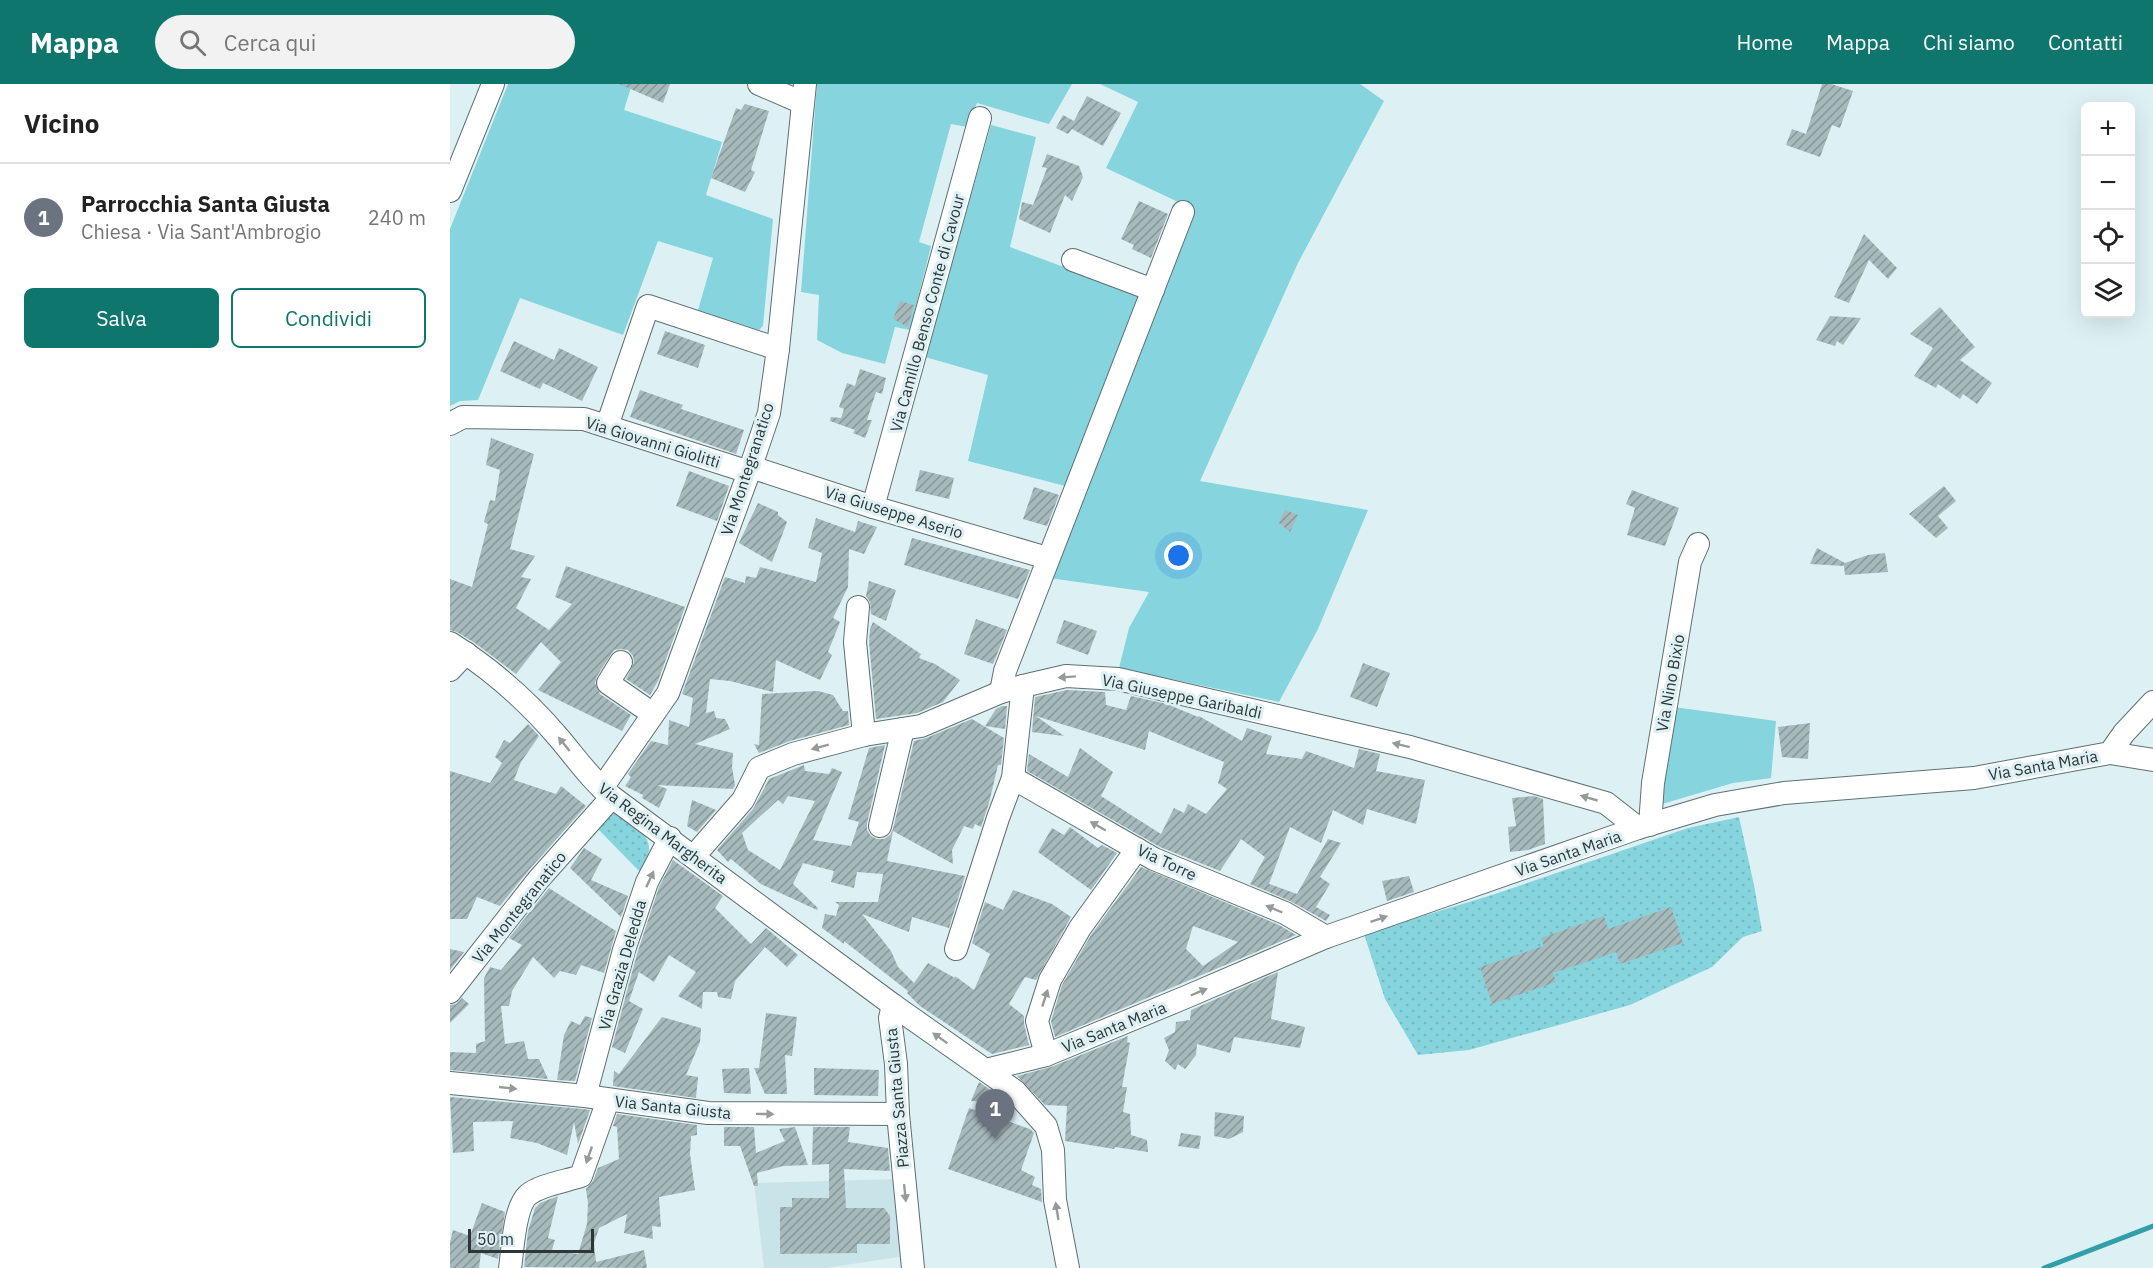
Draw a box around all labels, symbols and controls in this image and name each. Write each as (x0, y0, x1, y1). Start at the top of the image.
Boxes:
search box (155, 15, 575, 69)
text: Mappa (30, 24, 119, 61)
icon: search (176, 26, 209, 59)
text: Cerca qui (224, 28, 316, 57)
text: Home (1737, 28, 1793, 56)
text: Mappa (1826, 28, 1890, 56)
text: Chi siamo (1923, 28, 2015, 56)
text: Contatti (2048, 28, 2123, 56)
map controls (2081, 102, 2135, 318)
button: + (2081, 102, 2135, 156)
text: Vicino (24, 106, 99, 140)
button: − (2081, 156, 2135, 210)
text: Parrocchia Santa Giusta (81, 189, 330, 218)
street label: Via Camillo Benso Conte di Cavour (886, 192, 969, 434)
text: 1 (38, 204, 50, 231)
text: 240 m (368, 204, 426, 231)
button: locate (2081, 210, 2135, 264)
text: Chiesa · Via Sant'Ambrogio (81, 218, 321, 245)
button: layers (2081, 264, 2135, 318)
button: Salva (24, 288, 219, 348)
button: Condividi (231, 288, 426, 348)
street label: Via Montegranatico (716, 400, 778, 538)
street label: Via Giovanni Giolitti (583, 412, 723, 472)
street label: Via Giuseppe Aserio (822, 481, 966, 543)
your location (1164, 541, 1193, 570)
street label: Via Nino Bixio (1652, 633, 1688, 733)
street label: Via Giuseppe Garibaldi (1100, 669, 1264, 723)
one-way arrow (1058, 673, 1077, 682)
one-way arrow (558, 736, 570, 751)
one-way arrow (1392, 740, 1411, 750)
one-way arrow (811, 742, 829, 752)
street label: Via Santa Maria (1987, 745, 2100, 784)
street label: Via Regina Margherita (595, 778, 732, 888)
one-way arrow (1580, 793, 1598, 802)
one-way arrow (1089, 821, 1106, 831)
street label: Via Santa Maria (1512, 825, 1624, 881)
street label: Via Torre (1134, 839, 1200, 885)
street label: Via Montegranatico (468, 847, 570, 967)
one-way arrow (645, 870, 654, 887)
street label: Via Grazia Deledda (594, 897, 650, 1033)
one-way arrow (1265, 904, 1283, 914)
one-way arrow (1370, 913, 1388, 923)
one-way arrow (1190, 987, 1208, 997)
one-way arrow (1040, 989, 1050, 1007)
street label: Via Santa Maria (1059, 997, 1170, 1057)
street label: Piazza Santa Giusta (881, 1027, 913, 1169)
one-way arrow (932, 1033, 948, 1044)
one-way arrow (499, 1083, 518, 1093)
pin: 1 (976, 1090, 1014, 1139)
street label: Via Santa Giusta (614, 1091, 733, 1123)
one-way arrow (755, 1109, 774, 1119)
one-way arrow (583, 1146, 593, 1164)
one-way arrow (901, 1184, 910, 1203)
one-way arrow (1052, 1201, 1061, 1220)
scale bar (468, 1226, 594, 1254)
text: 50 m (477, 1229, 514, 1249)

